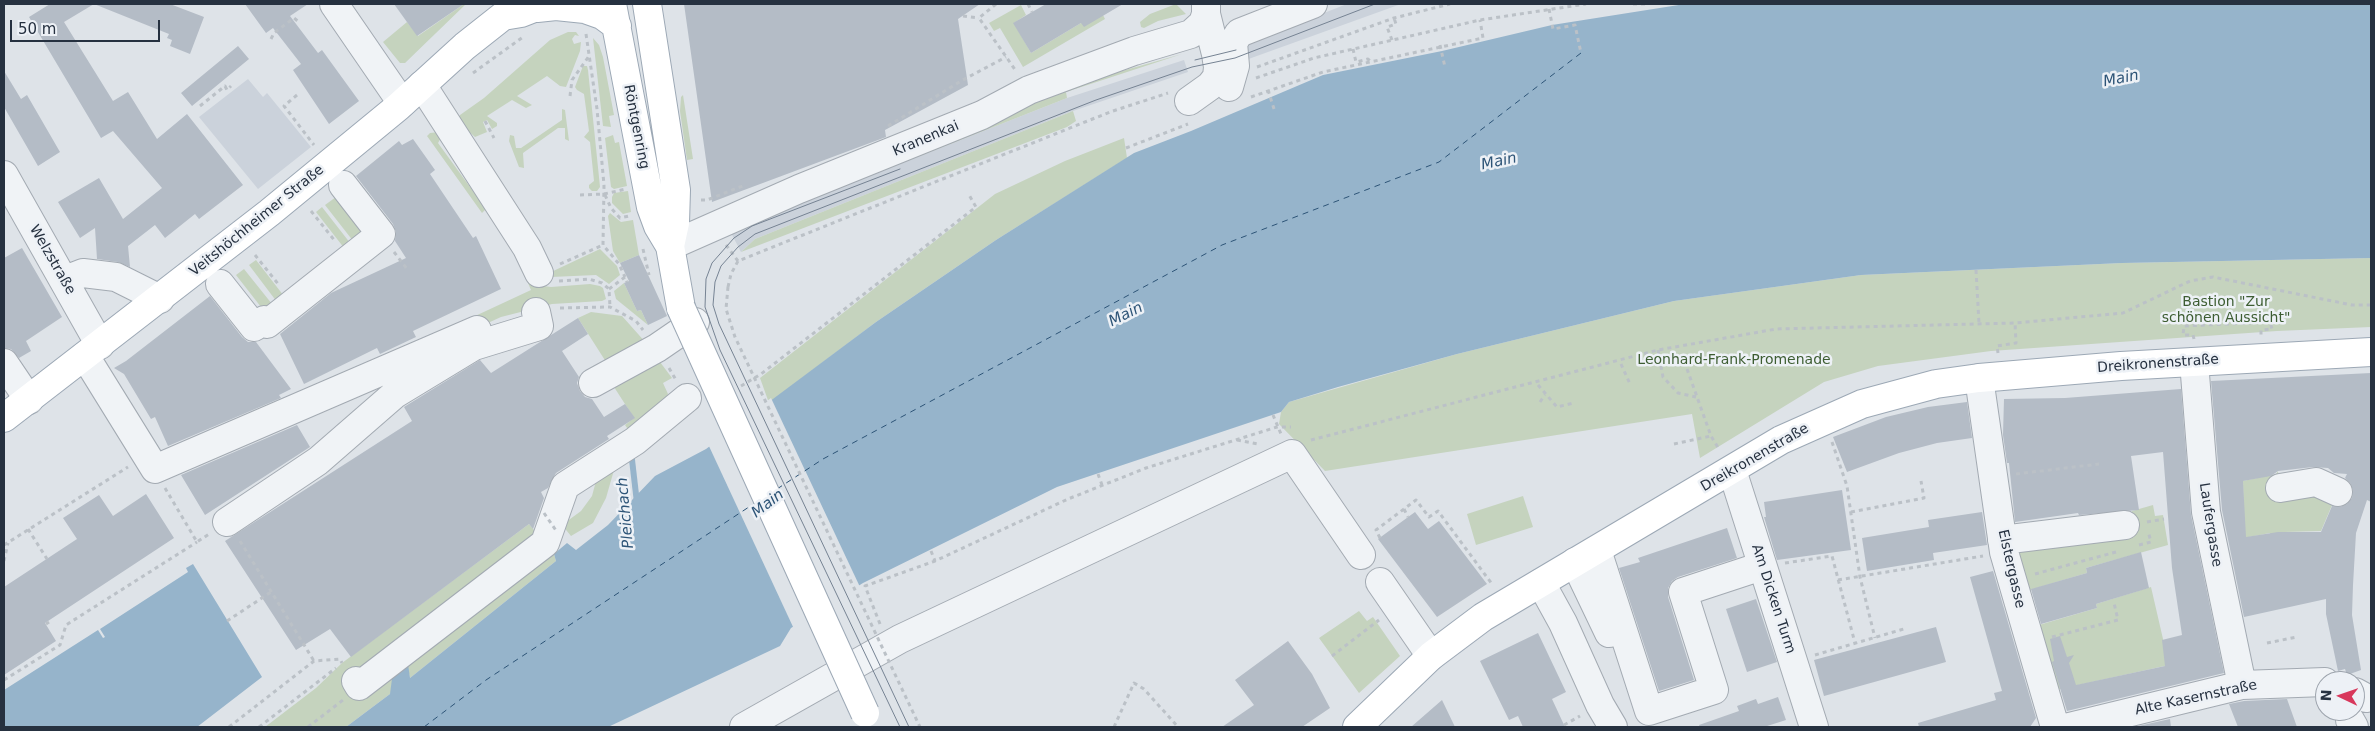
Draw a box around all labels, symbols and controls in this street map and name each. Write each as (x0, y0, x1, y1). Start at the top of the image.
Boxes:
scale bar (12, 10, 162, 42)
text: 50 m (18, 20, 56, 38)
water label: Main (2102, 67, 2140, 91)
street label: Röntgenring (620, 83, 652, 171)
street label: Kranenkai (890, 118, 962, 160)
water label: Main (1480, 149, 1518, 175)
street label: Veitshöchheimer Straße (187, 162, 327, 280)
street label: Welzstraße (25, 222, 79, 298)
park label: Bastion "Zur schönen Aussicht" (2162, 294, 2290, 326)
water label: Main (1106, 299, 1146, 331)
street label: Dreikronenstraße (2097, 351, 2219, 377)
park label: Leonhard-Frank-Promenade (1637, 352, 1831, 368)
street label: Dreikronenstraße (1698, 420, 1812, 496)
water label: Pleichach (614, 477, 638, 549)
street label: Laufergasse (2195, 482, 2225, 568)
water label: Main (748, 486, 788, 522)
street label: Elstergasse (1994, 528, 2028, 610)
street label: Am Dicken Turm (1747, 542, 1799, 656)
north arrow (2315, 671, 2365, 721)
street label: Alte Kasernstraße (2133, 677, 2259, 719)
text: N (2318, 689, 2334, 702)

